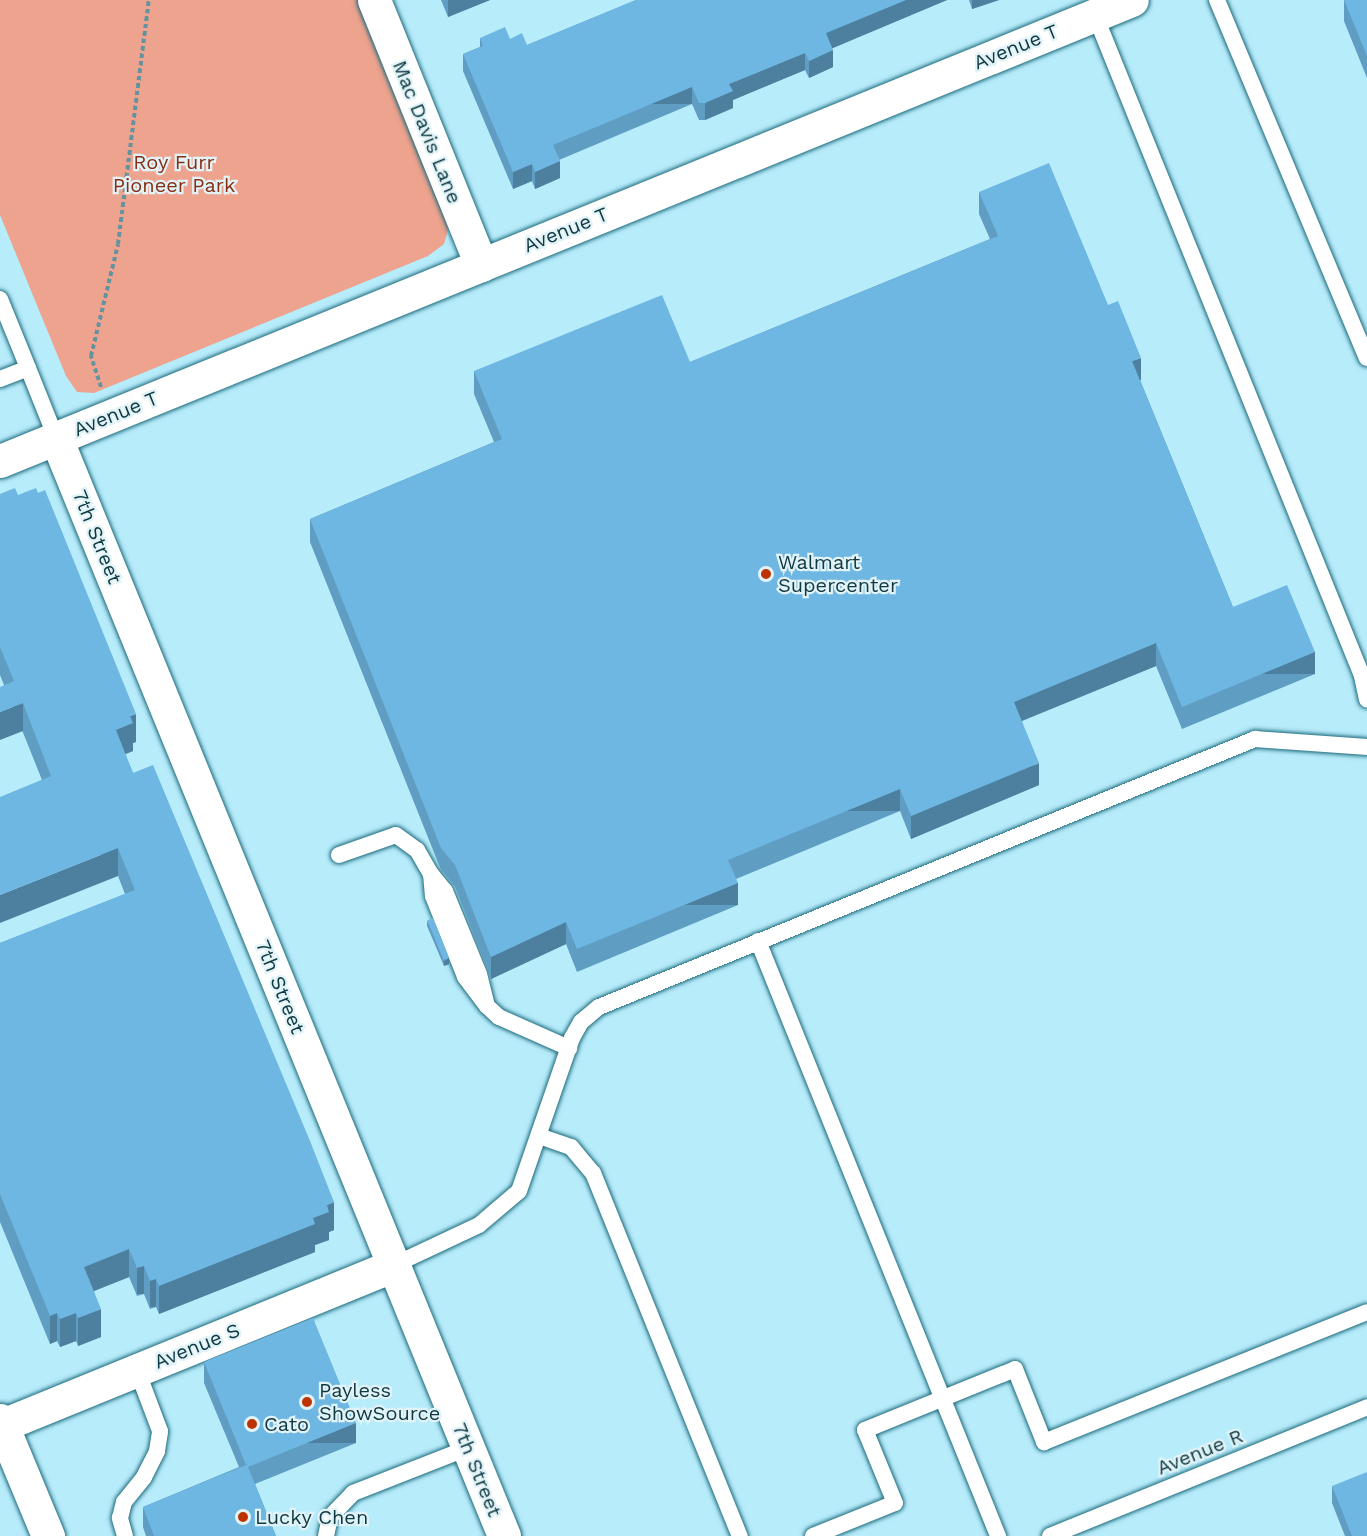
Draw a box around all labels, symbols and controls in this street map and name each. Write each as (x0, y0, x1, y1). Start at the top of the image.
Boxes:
street label: Avenue T (970, 19, 1062, 75)
street label: Mac Davis Lane (387, 57, 467, 207)
park label: Roy Furr Pioneer Park (113, 150, 235, 197)
street label: Avenue T (520, 202, 612, 258)
street label: Avenue T (70, 386, 162, 442)
street label: 7th Street (67, 487, 127, 587)
place label: Walmart Supercenter (778, 550, 898, 597)
marker: Walmart Supercenter (759, 567, 773, 581)
street label: 7th Street (250, 937, 310, 1037)
street label: Avenue S (151, 1318, 243, 1374)
place label: Payless ShowSource (319, 1378, 440, 1425)
marker: Payless ShowSource (300, 1395, 314, 1409)
place label: Cato (264, 1412, 309, 1436)
marker: Cato (245, 1417, 259, 1431)
street label: 7th Street (447, 1420, 507, 1520)
street label: Avenue R (1153, 1424, 1247, 1480)
place label: Lucky Chen (255, 1505, 369, 1529)
marker: Lucky Chen (236, 1510, 250, 1524)

